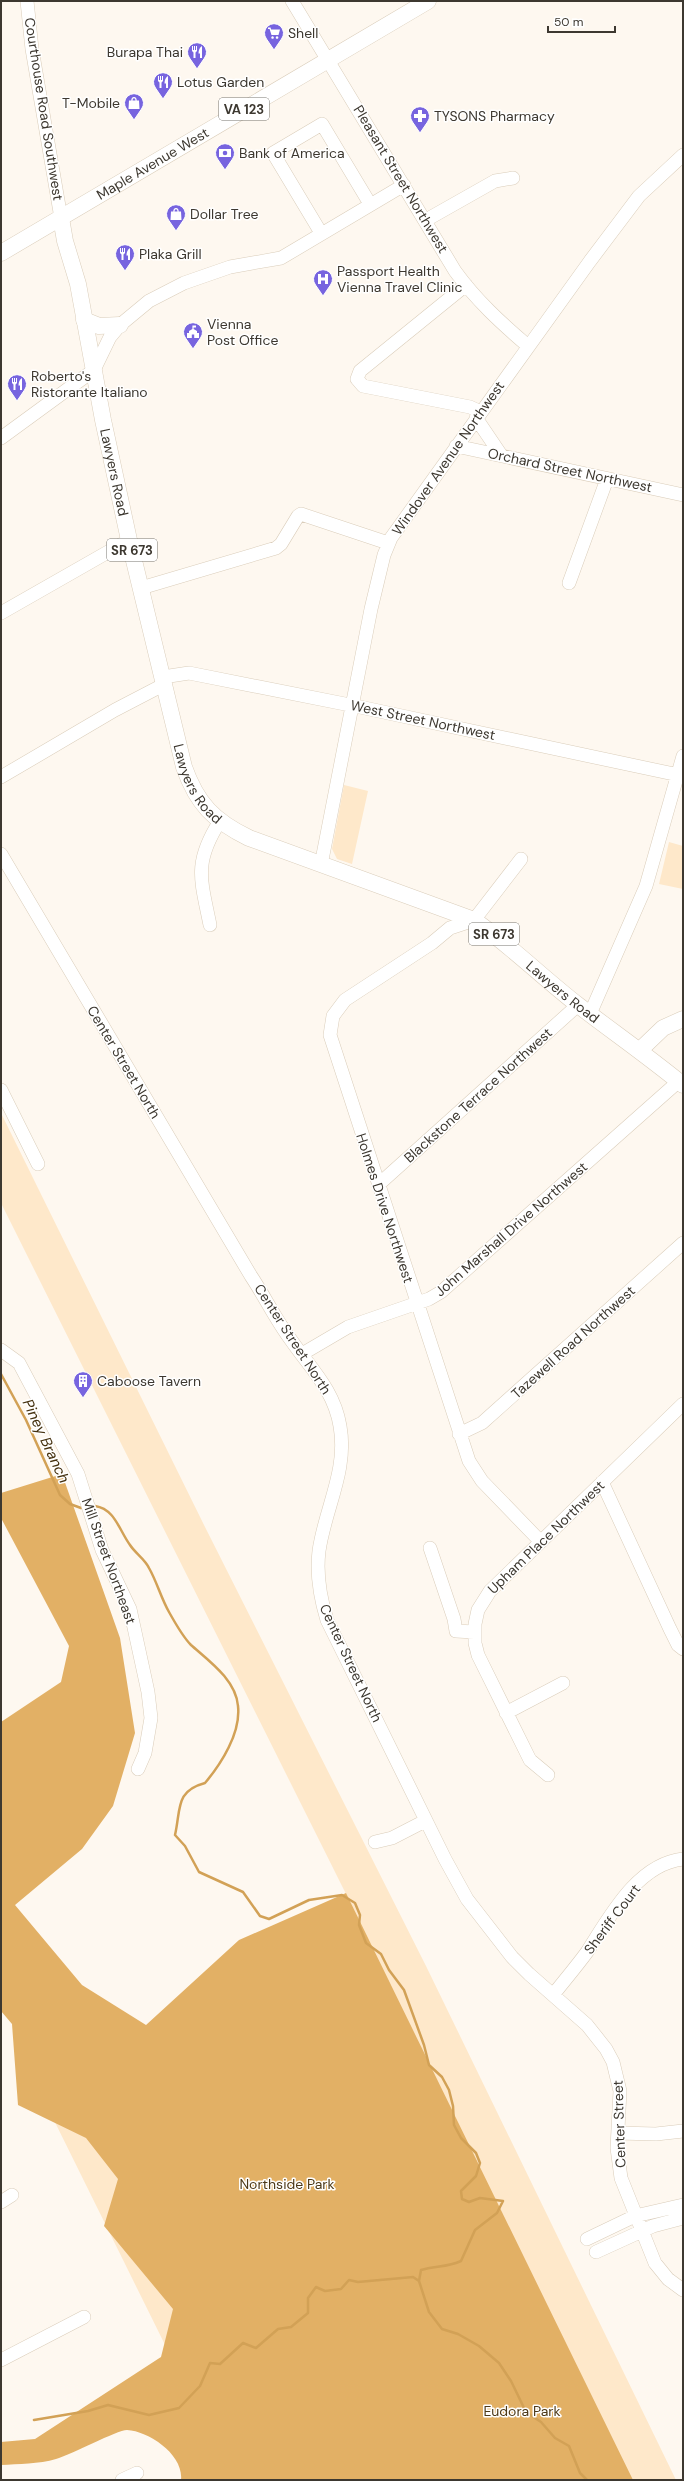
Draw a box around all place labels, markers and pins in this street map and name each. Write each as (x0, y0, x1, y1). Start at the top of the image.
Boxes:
supermarket icon: Shell (263, 22, 285, 50)
place label: Shell (288, 24, 318, 42)
restaurant icon: Burapa Thai (186, 41, 208, 69)
place label: Burapa Thai (107, 43, 183, 61)
restaurant icon: Lotus Garden (152, 71, 174, 99)
place label: Lotus Garden (177, 73, 264, 91)
shop icon: T-Mobile (123, 92, 145, 120)
place label: T-Mobile (62, 94, 120, 112)
pharmacy icon: TYSONS Pharmacy (409, 105, 431, 133)
place label: TYSONS Pharmacy (434, 107, 555, 125)
bank icon: Bank of America (214, 142, 236, 170)
place label: Bank of America (239, 144, 345, 162)
shop icon: Dollar Tree (165, 203, 187, 231)
place label: Dollar Tree (190, 205, 259, 223)
restaurant icon: Plaka Grill (114, 243, 136, 271)
place label: Plaka Grill (139, 245, 202, 263)
place label: Passport Health Vienna Travel Clinic (337, 262, 462, 296)
hospital icon: Passport Health Vienna Travel Clinic (312, 268, 334, 296)
place label: Vienna Post Office (207, 315, 278, 349)
public building icon: Vienna Post Office (182, 321, 204, 349)
place label: Roberto's Ristorante Italiano (31, 367, 148, 401)
restaurant icon: Roberto's Ristorante Italiano (6, 373, 28, 401)
building icon: Caboose Tavern (72, 1370, 94, 1398)
place label: Caboose Tavern (97, 1372, 201, 1390)

